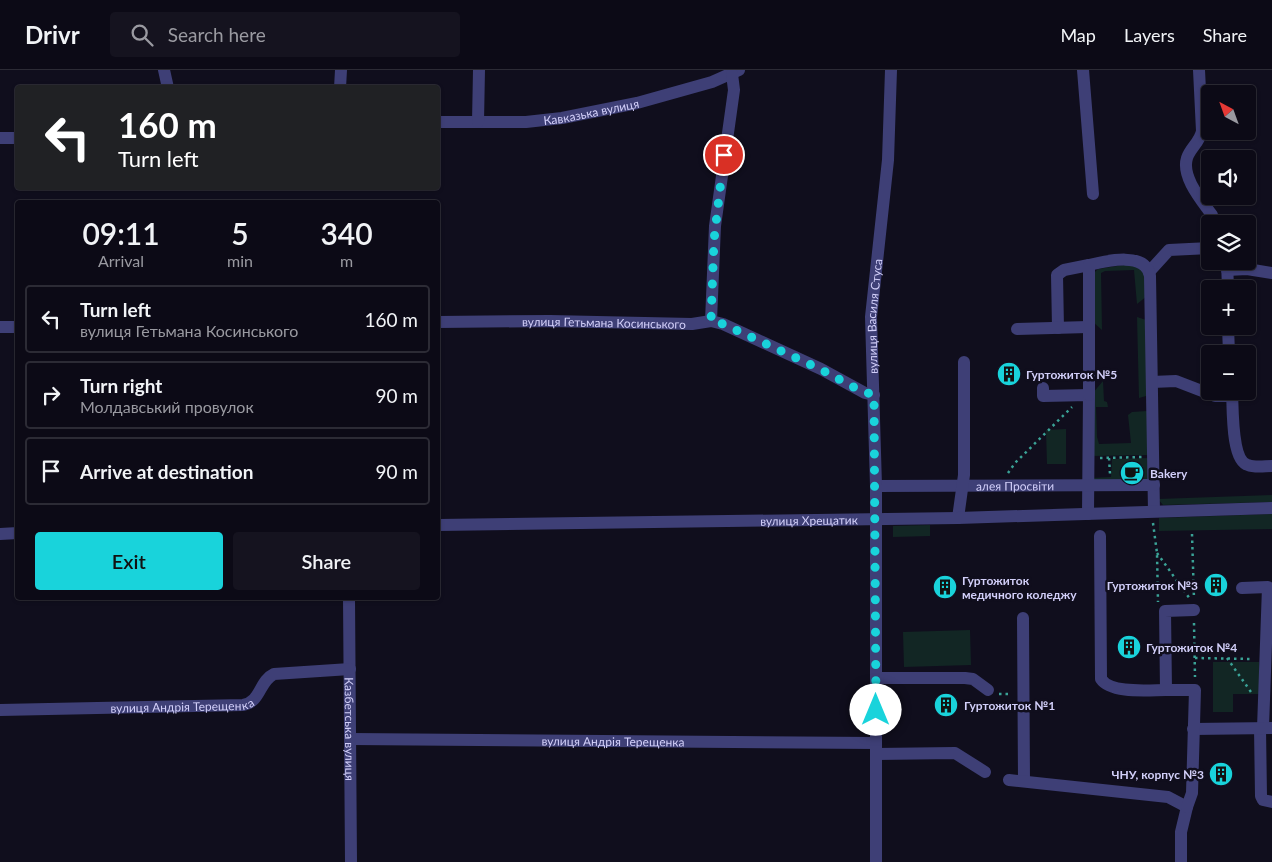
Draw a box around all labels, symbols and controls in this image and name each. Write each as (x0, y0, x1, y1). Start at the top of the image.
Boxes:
search box (110, 12, 460, 57)
text: Drivr (25, 20, 80, 49)
icon: search (128, 21, 156, 49)
text: Search here (168, 23, 266, 46)
text: Map (1060, 24, 1096, 46)
text: Layers (1124, 24, 1175, 46)
text: Share (1203, 24, 1247, 46)
north arrow (1201, 85, 1256, 140)
map controls (1201, 85, 1256, 400)
street label: Кавказька вулиця (543, 95, 640, 128)
text: 160 m (118, 103, 217, 145)
icon: left (35, 105, 100, 170)
pin (703, 134, 745, 176)
icon: arrive (710, 141, 738, 169)
text: Turn left (118, 145, 199, 172)
button: sound (1201, 150, 1256, 205)
text: 09:11 (82, 215, 160, 251)
text: 5 (231, 215, 249, 251)
text: 340 (320, 215, 373, 251)
button: layers (1201, 215, 1256, 270)
text: Arrival (98, 251, 144, 270)
text: min (227, 251, 253, 270)
text: m (340, 251, 353, 270)
street label: вулиця Василя Стуса (863, 258, 885, 374)
button: + (1201, 280, 1256, 335)
text: Turn left (80, 298, 151, 321)
icon: left (37, 305, 65, 333)
text: 160 m (364, 308, 418, 331)
street label: вулиця Гетьмана Косинського (522, 313, 686, 331)
text: вулиця Гетьмана Косинського (80, 321, 298, 340)
button: − (1201, 345, 1256, 400)
building icon: Гуртожиток №5 (996, 361, 1022, 387)
place label: Гуртожиток №5 (1026, 367, 1117, 382)
text: Turn right (80, 374, 162, 397)
icon: right (37, 381, 65, 409)
text: 90 m (375, 384, 418, 407)
text: Молдавський провулок (80, 397, 254, 416)
icon: arrive (37, 457, 65, 485)
text: Arrive at destination (80, 460, 253, 483)
text: 90 m (375, 460, 418, 483)
cafe icon: Bakery (1119, 460, 1145, 486)
place label: Bakery (1150, 466, 1188, 481)
street label: алея Просвіти (976, 478, 1054, 493)
street label: вулиця Хрещатик (760, 512, 859, 528)
button: Exit (35, 532, 223, 590)
button: Share (233, 532, 420, 590)
building icon: Гуртожиток №3 (1203, 572, 1229, 598)
place label: Гуртожиток медичного коледжу (962, 573, 1077, 602)
building icon: Гуртожиток медичного коледжу (932, 574, 958, 600)
place label: Гуртожиток №3 (1107, 578, 1198, 593)
building icon: Гуртожиток №4 (1116, 634, 1142, 660)
place label: Гуртожиток №4 (1146, 640, 1237, 655)
street label: Казбетська вулиця (342, 677, 358, 781)
position arrow (849, 683, 901, 735)
building icon: Гуртожиток №1 (933, 692, 959, 718)
street label: вулиця Андрія Терещенка (110, 694, 257, 715)
place label: Гуртожиток №1 (964, 698, 1055, 713)
street label: вулиця Андрія Терещенка (541, 733, 685, 749)
building icon: ЧНУ, корпус №3 (1208, 761, 1234, 787)
place label: ЧНУ, корпус №3 (1111, 767, 1204, 782)

